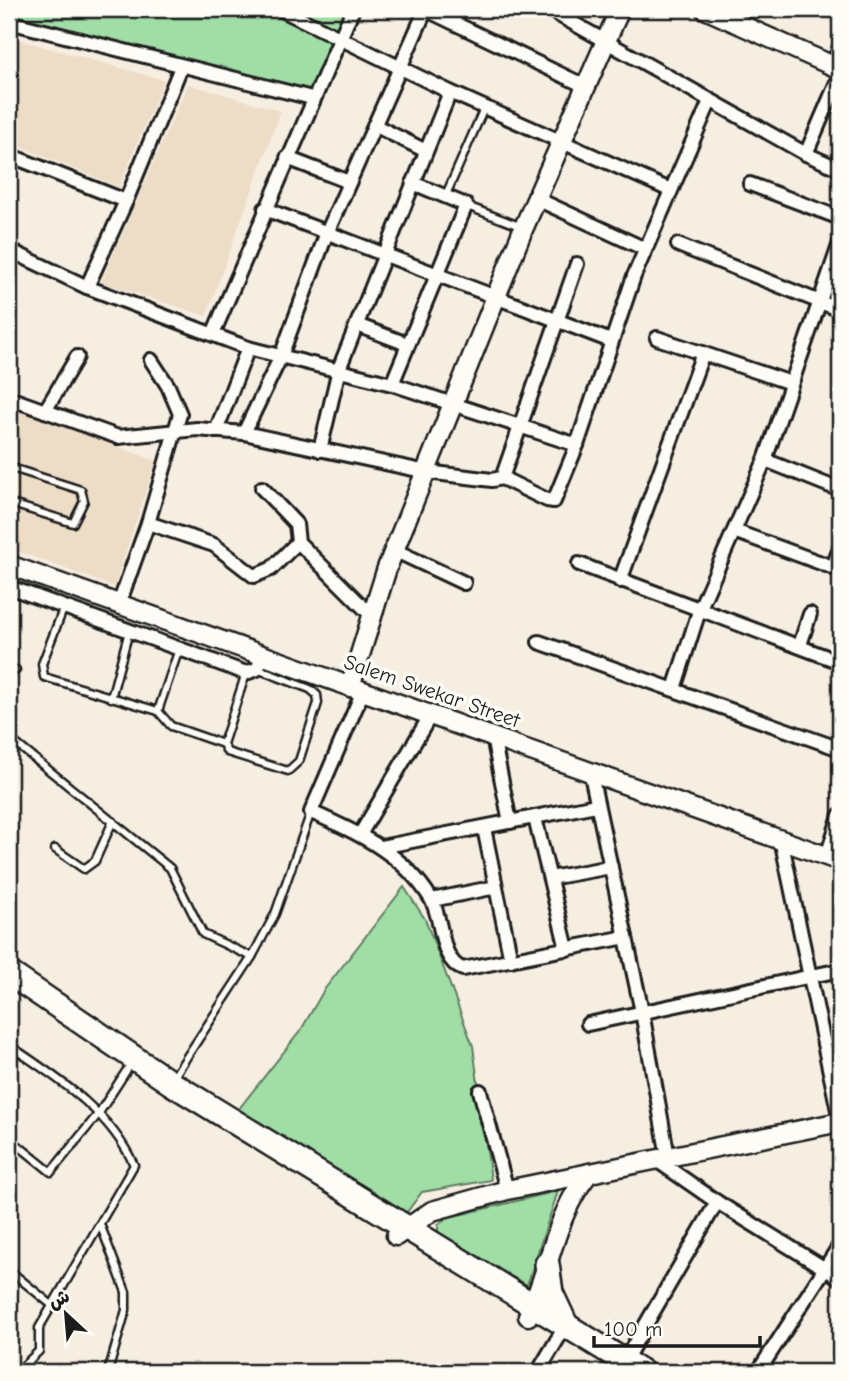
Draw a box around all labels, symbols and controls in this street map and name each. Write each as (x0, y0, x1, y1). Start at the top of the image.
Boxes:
street label: Salem Swekar Street (341, 650, 524, 733)
north arrow (32, 1280, 102, 1350)
text: ش (45, 1285, 73, 1314)
scale bar (594, 1304, 760, 1348)
text: 100 m (604, 1317, 662, 1341)

